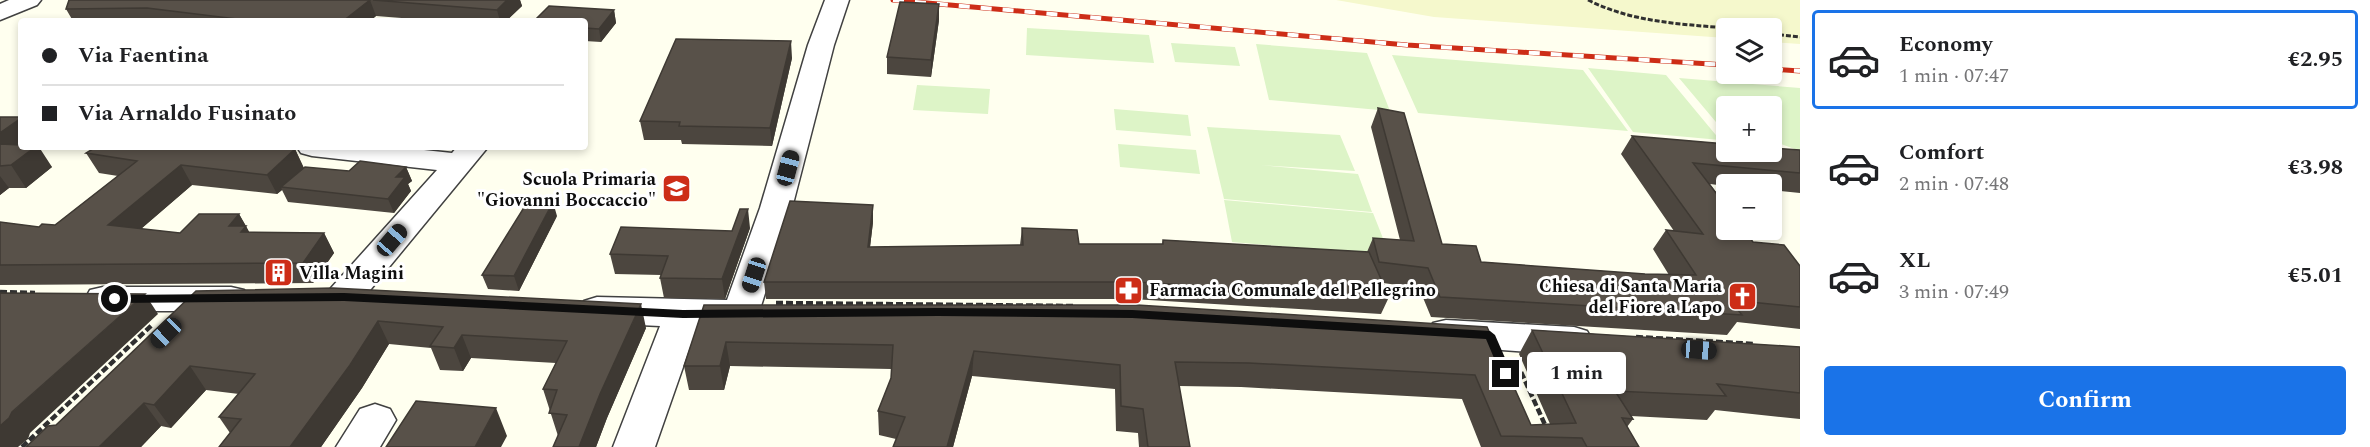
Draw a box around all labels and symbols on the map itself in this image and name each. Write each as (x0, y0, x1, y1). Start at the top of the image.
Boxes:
car (775, 148, 801, 188)
place label: Scuola Primaria "Giovanni Boccaccio" (477, 166, 657, 214)
school or university icon: Scuola Primaria "Giovanni Boccaccio" (661, 173, 693, 205)
car (373, 221, 411, 259)
car (740, 255, 768, 295)
building icon: Villa Magini (262, 257, 294, 289)
place label: Villa Magini (299, 260, 404, 287)
place label: Chiesa di Santa Maria del Fiore a Lapo (1539, 273, 1723, 321)
pharmacy icon: Farmacia Comunale del Pellegrino (1112, 274, 1144, 306)
place label: Farmacia Comunale del Pellegrino (1149, 277, 1436, 304)
church icon: Chiesa di Santa Maria del Fiore a Lapo (1727, 280, 1759, 312)
route start (101, 285, 128, 312)
car (147, 314, 185, 352)
car (1680, 340, 1718, 360)
callout: 1 min (1527, 353, 1626, 395)
route end (1492, 360, 1519, 387)

